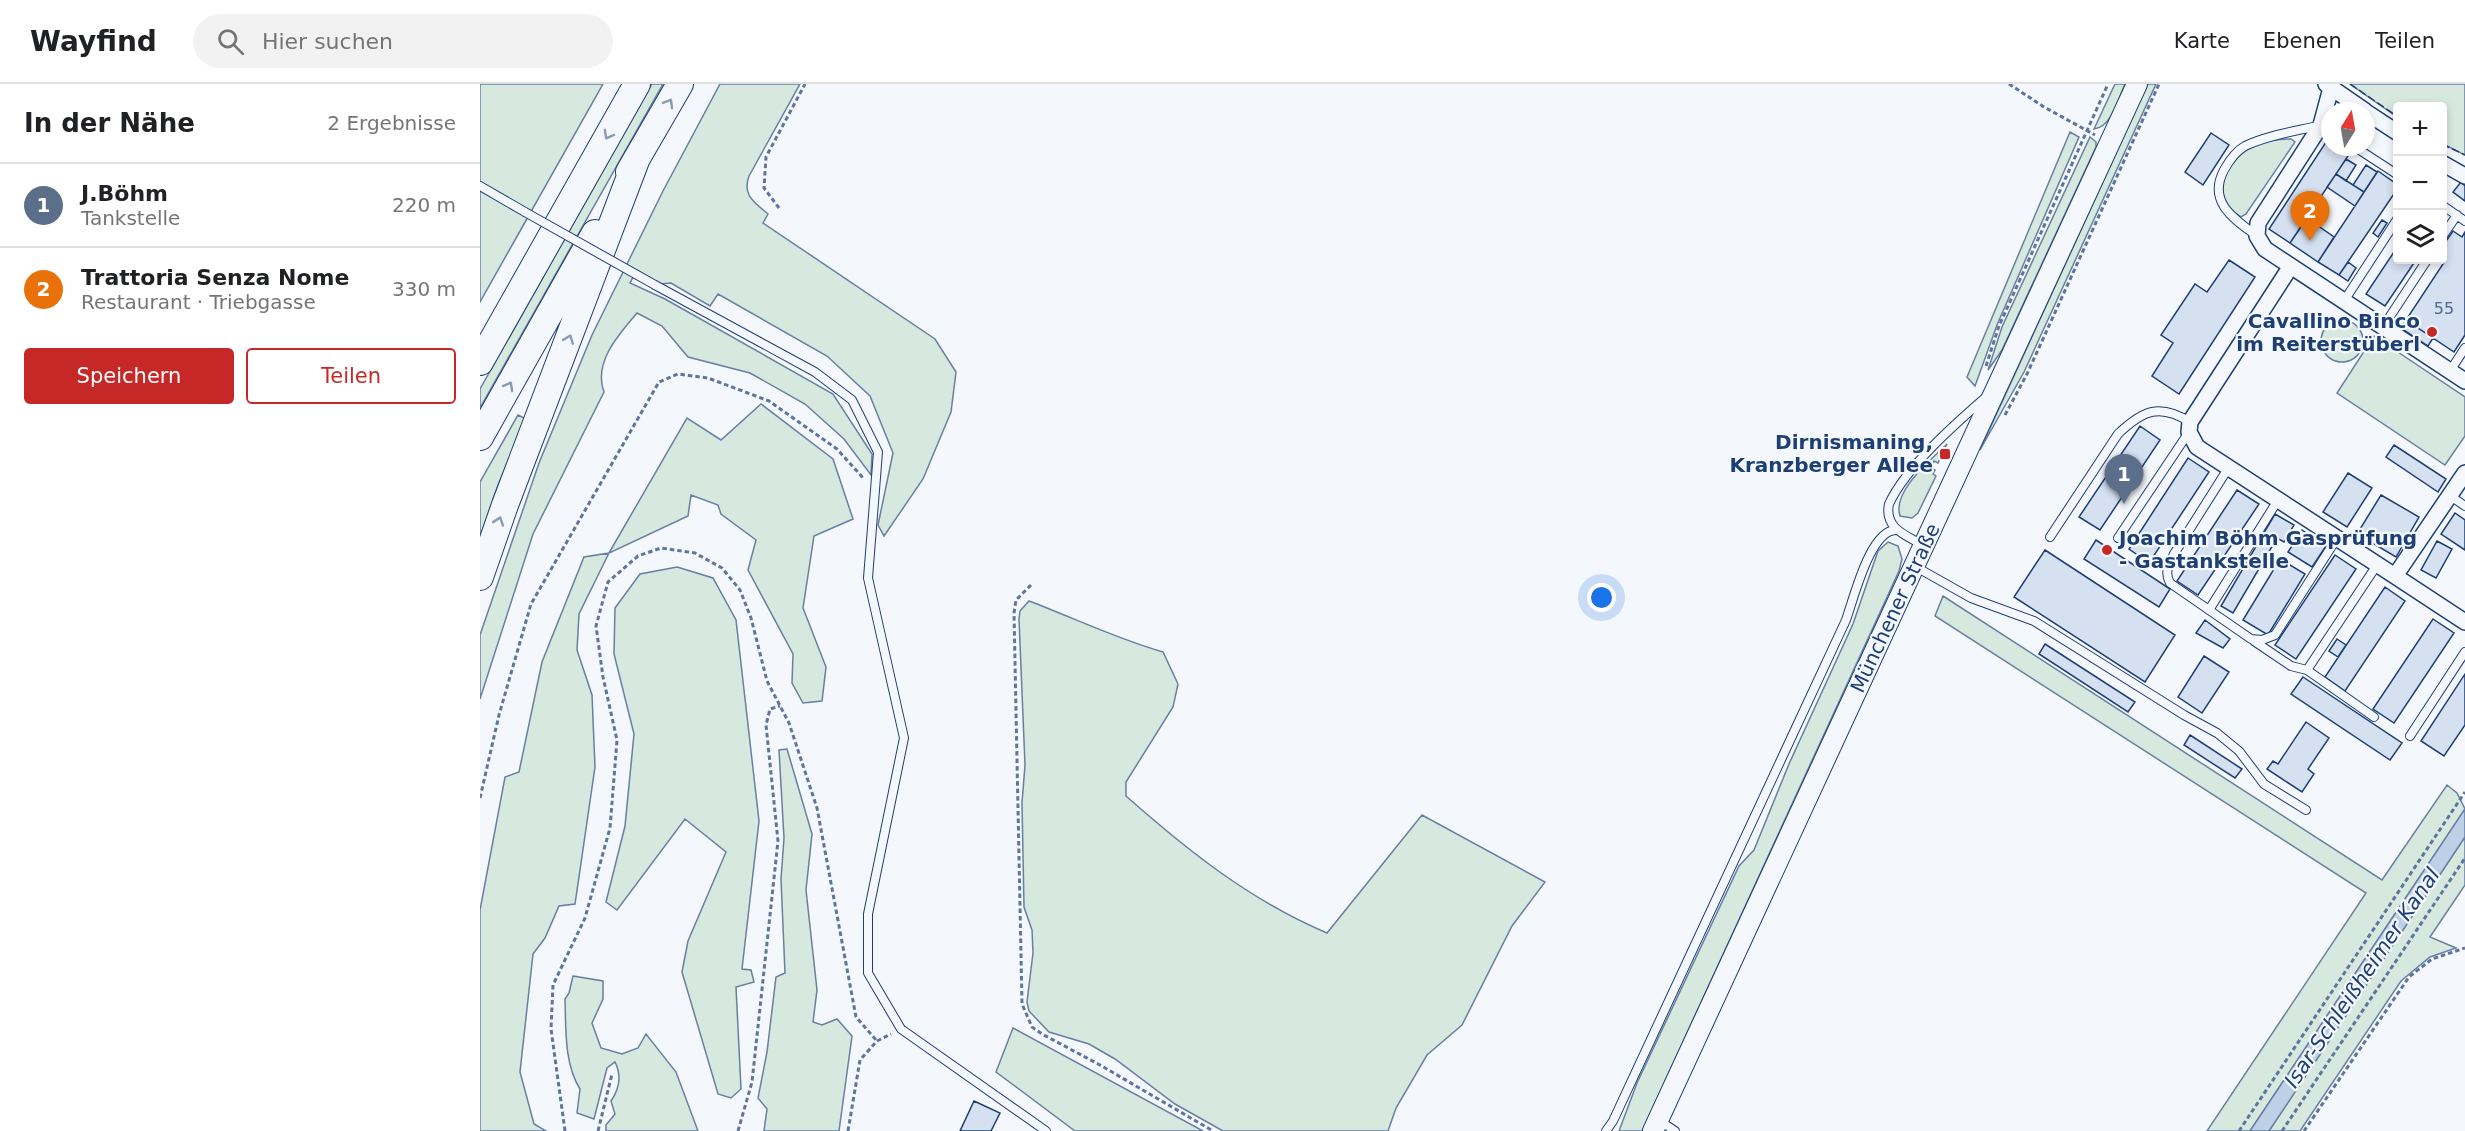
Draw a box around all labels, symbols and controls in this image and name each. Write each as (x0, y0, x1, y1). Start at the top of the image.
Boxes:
search box (193, 14, 613, 68)
text: Wayfind (30, 25, 157, 58)
icon: search (214, 25, 247, 58)
text: Hier suchen (262, 29, 393, 54)
text: Karte (2174, 29, 2230, 53)
text: Ebenen (2263, 29, 2342, 53)
text: Teilen (2375, 29, 2435, 53)
one-way arrow (662, 99, 673, 109)
north arrow (2321, 102, 2375, 156)
map controls (2393, 102, 2447, 264)
button: + (2393, 102, 2447, 156)
text: In der Nähe (24, 108, 195, 138)
text: 2 Ergebnisse (327, 111, 456, 135)
one-way arrow (604, 129, 615, 139)
button: − (2393, 156, 2447, 210)
text: J.Böhm (81, 181, 168, 206)
pin: 2 (2290, 192, 2330, 241)
text: 1 (37, 193, 50, 217)
text: 220 m (392, 193, 456, 217)
text: Tankstelle (81, 206, 180, 230)
button: layers (2393, 210, 2447, 264)
text: Trattoria Senza Nome (81, 265, 349, 290)
text: 2 (37, 277, 50, 301)
text: 330 m (392, 277, 456, 301)
text: Restaurant · Triebgasse (81, 290, 316, 314)
house number: 55 (2434, 299, 2454, 318)
place label: Cavallino Binco im Reiterstüberl (2236, 309, 2420, 356)
marker: Cavallino Binco im Reiterstüberl (2425, 325, 2439, 339)
one-way arrow (562, 334, 574, 345)
button: Speichern (24, 348, 234, 404)
button: Teilen (246, 348, 456, 404)
one-way arrow (502, 382, 513, 393)
place label: Dirnismaning, Kranzberger Allee (1729, 430, 1933, 477)
marker: Dirnismaning, Kranzberger Allee (1938, 447, 1952, 461)
pin: 1 (2104, 454, 2144, 504)
one-way arrow (492, 516, 504, 527)
street label: Münchener Straße (1845, 520, 1945, 696)
place label: Joachim Böhm Gasprüfung - Gastankstelle (2117, 526, 2417, 573)
marker: Joachim Böhm Gasprüfung - Gastankstelle (2100, 543, 2114, 557)
your location (1587, 583, 1616, 612)
water label: Isar-Schleißheimer Kanal (2279, 863, 2445, 1092)

